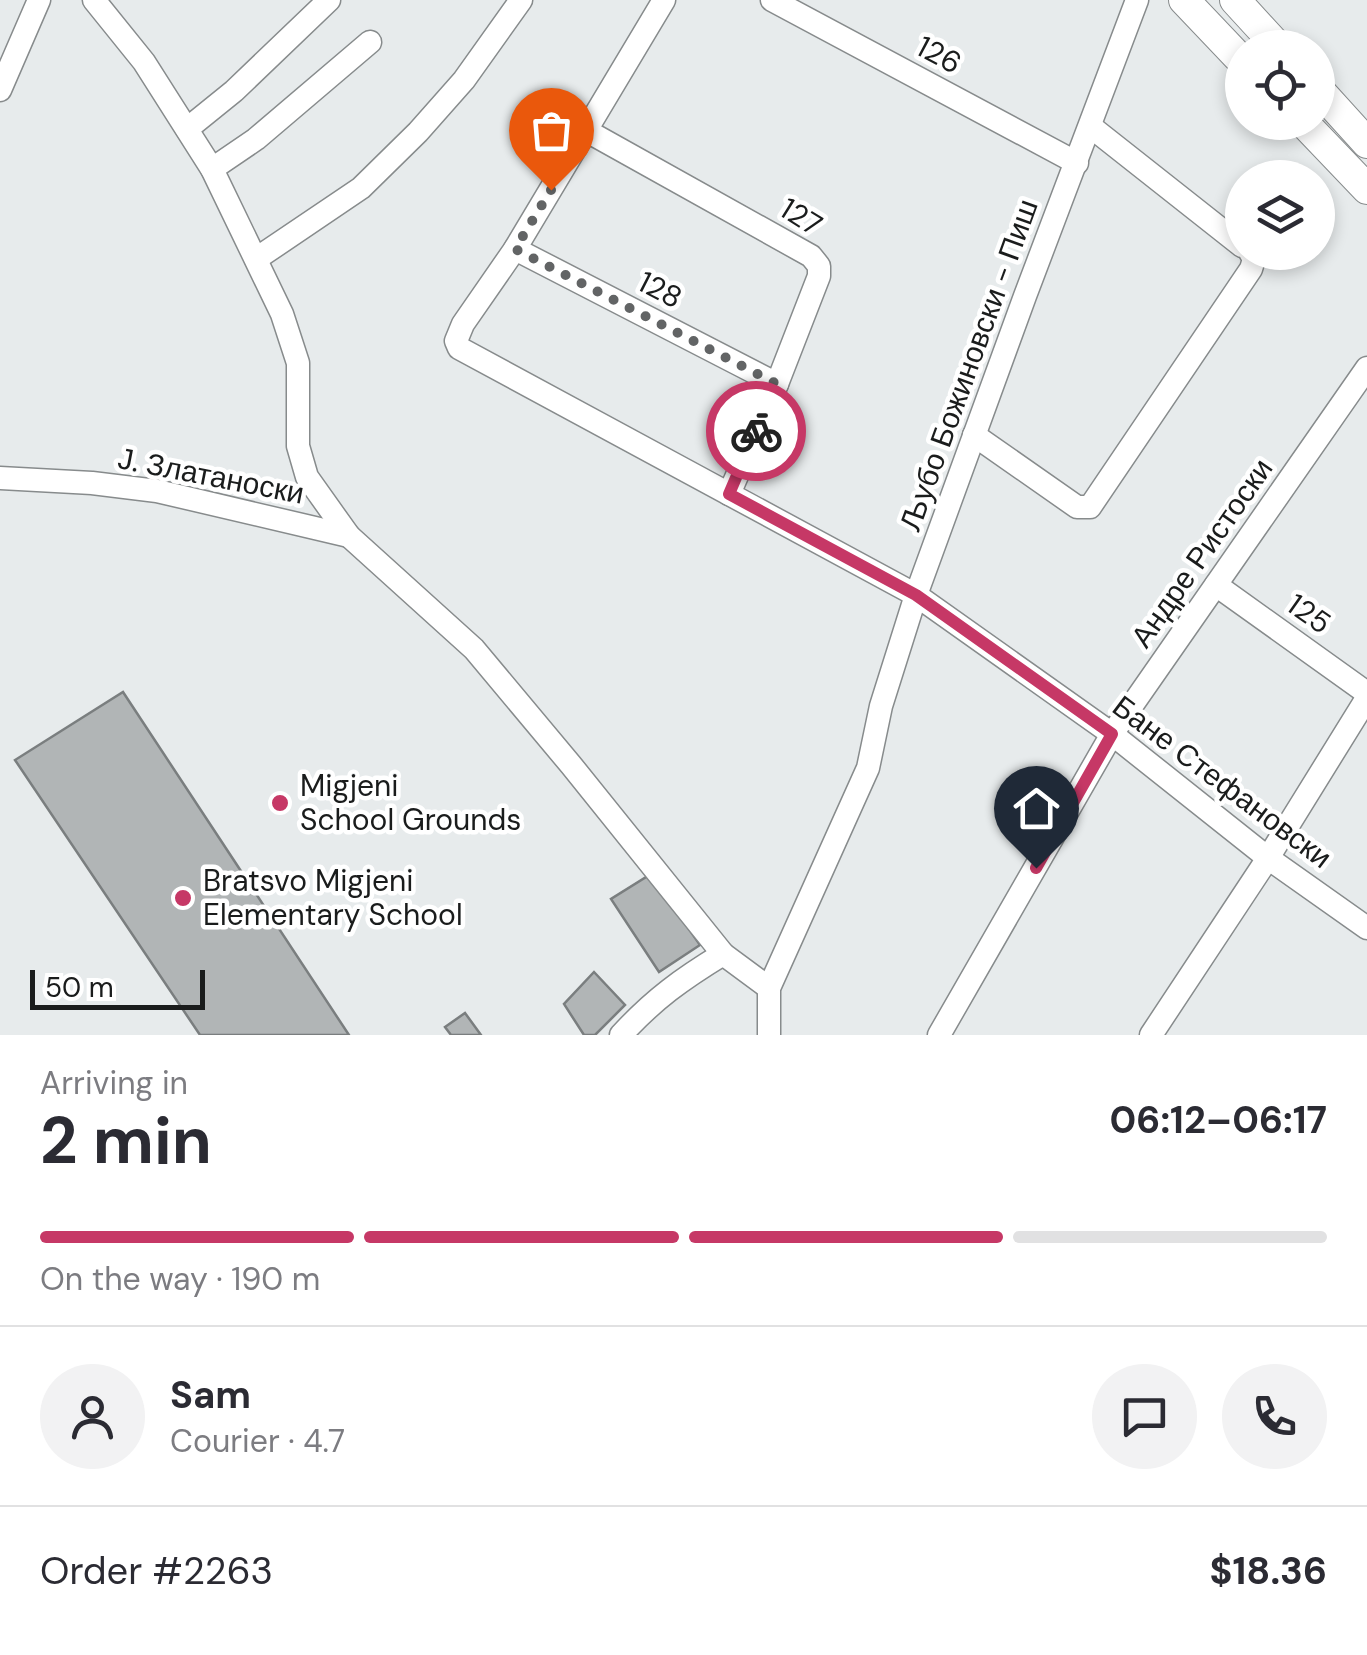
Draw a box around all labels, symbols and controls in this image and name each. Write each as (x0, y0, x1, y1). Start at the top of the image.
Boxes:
street label: 126 (910, 27, 968, 82)
map controls (1225, 30, 1335, 270)
button: locate (1225, 30, 1335, 140)
pin (509, 88, 594, 191)
icon: bag (524, 103, 579, 158)
button: layers (1225, 160, 1335, 270)
street label: 127 (773, 189, 829, 244)
street label: Љубо Божиновски - Пиш (890, 194, 1047, 536)
street label: 128 (632, 262, 689, 317)
courier (706, 381, 806, 481)
icon: bike (729, 404, 784, 459)
street label: Ј. Златаноски (115, 438, 307, 513)
street label: Андре Ристоски (1122, 451, 1281, 655)
street label: 125 (1280, 585, 1339, 642)
street label: Бане Стефановски (1105, 686, 1340, 877)
place label: Migjeni School Grounds (300, 766, 521, 839)
pin (994, 766, 1079, 869)
icon: home (1009, 781, 1064, 836)
marker: Migjeni School Grounds (269, 792, 291, 814)
place label: Bratsvo Migjeni Elementary School (203, 861, 463, 934)
marker: Bratsvo Migjeni Elementary School (172, 887, 194, 909)
scale bar (30, 965, 205, 1010)
text: 50 m (45, 969, 114, 1006)
text: Arriving in (40, 1062, 188, 1104)
text: 06:12–06:17 (1110, 1095, 1327, 1145)
text: 2 min (40, 1099, 212, 1183)
text: On the way · 190 m (40, 1258, 320, 1300)
button: person (40, 1364, 145, 1469)
button: chat (1092, 1364, 1197, 1469)
button: phone (1222, 1364, 1327, 1469)
text: Sam (170, 1370, 251, 1420)
text: Courier · 4.7 (170, 1420, 345, 1462)
text: Order #2263 (40, 1546, 273, 1596)
text: $18.36 (1210, 1546, 1327, 1596)

